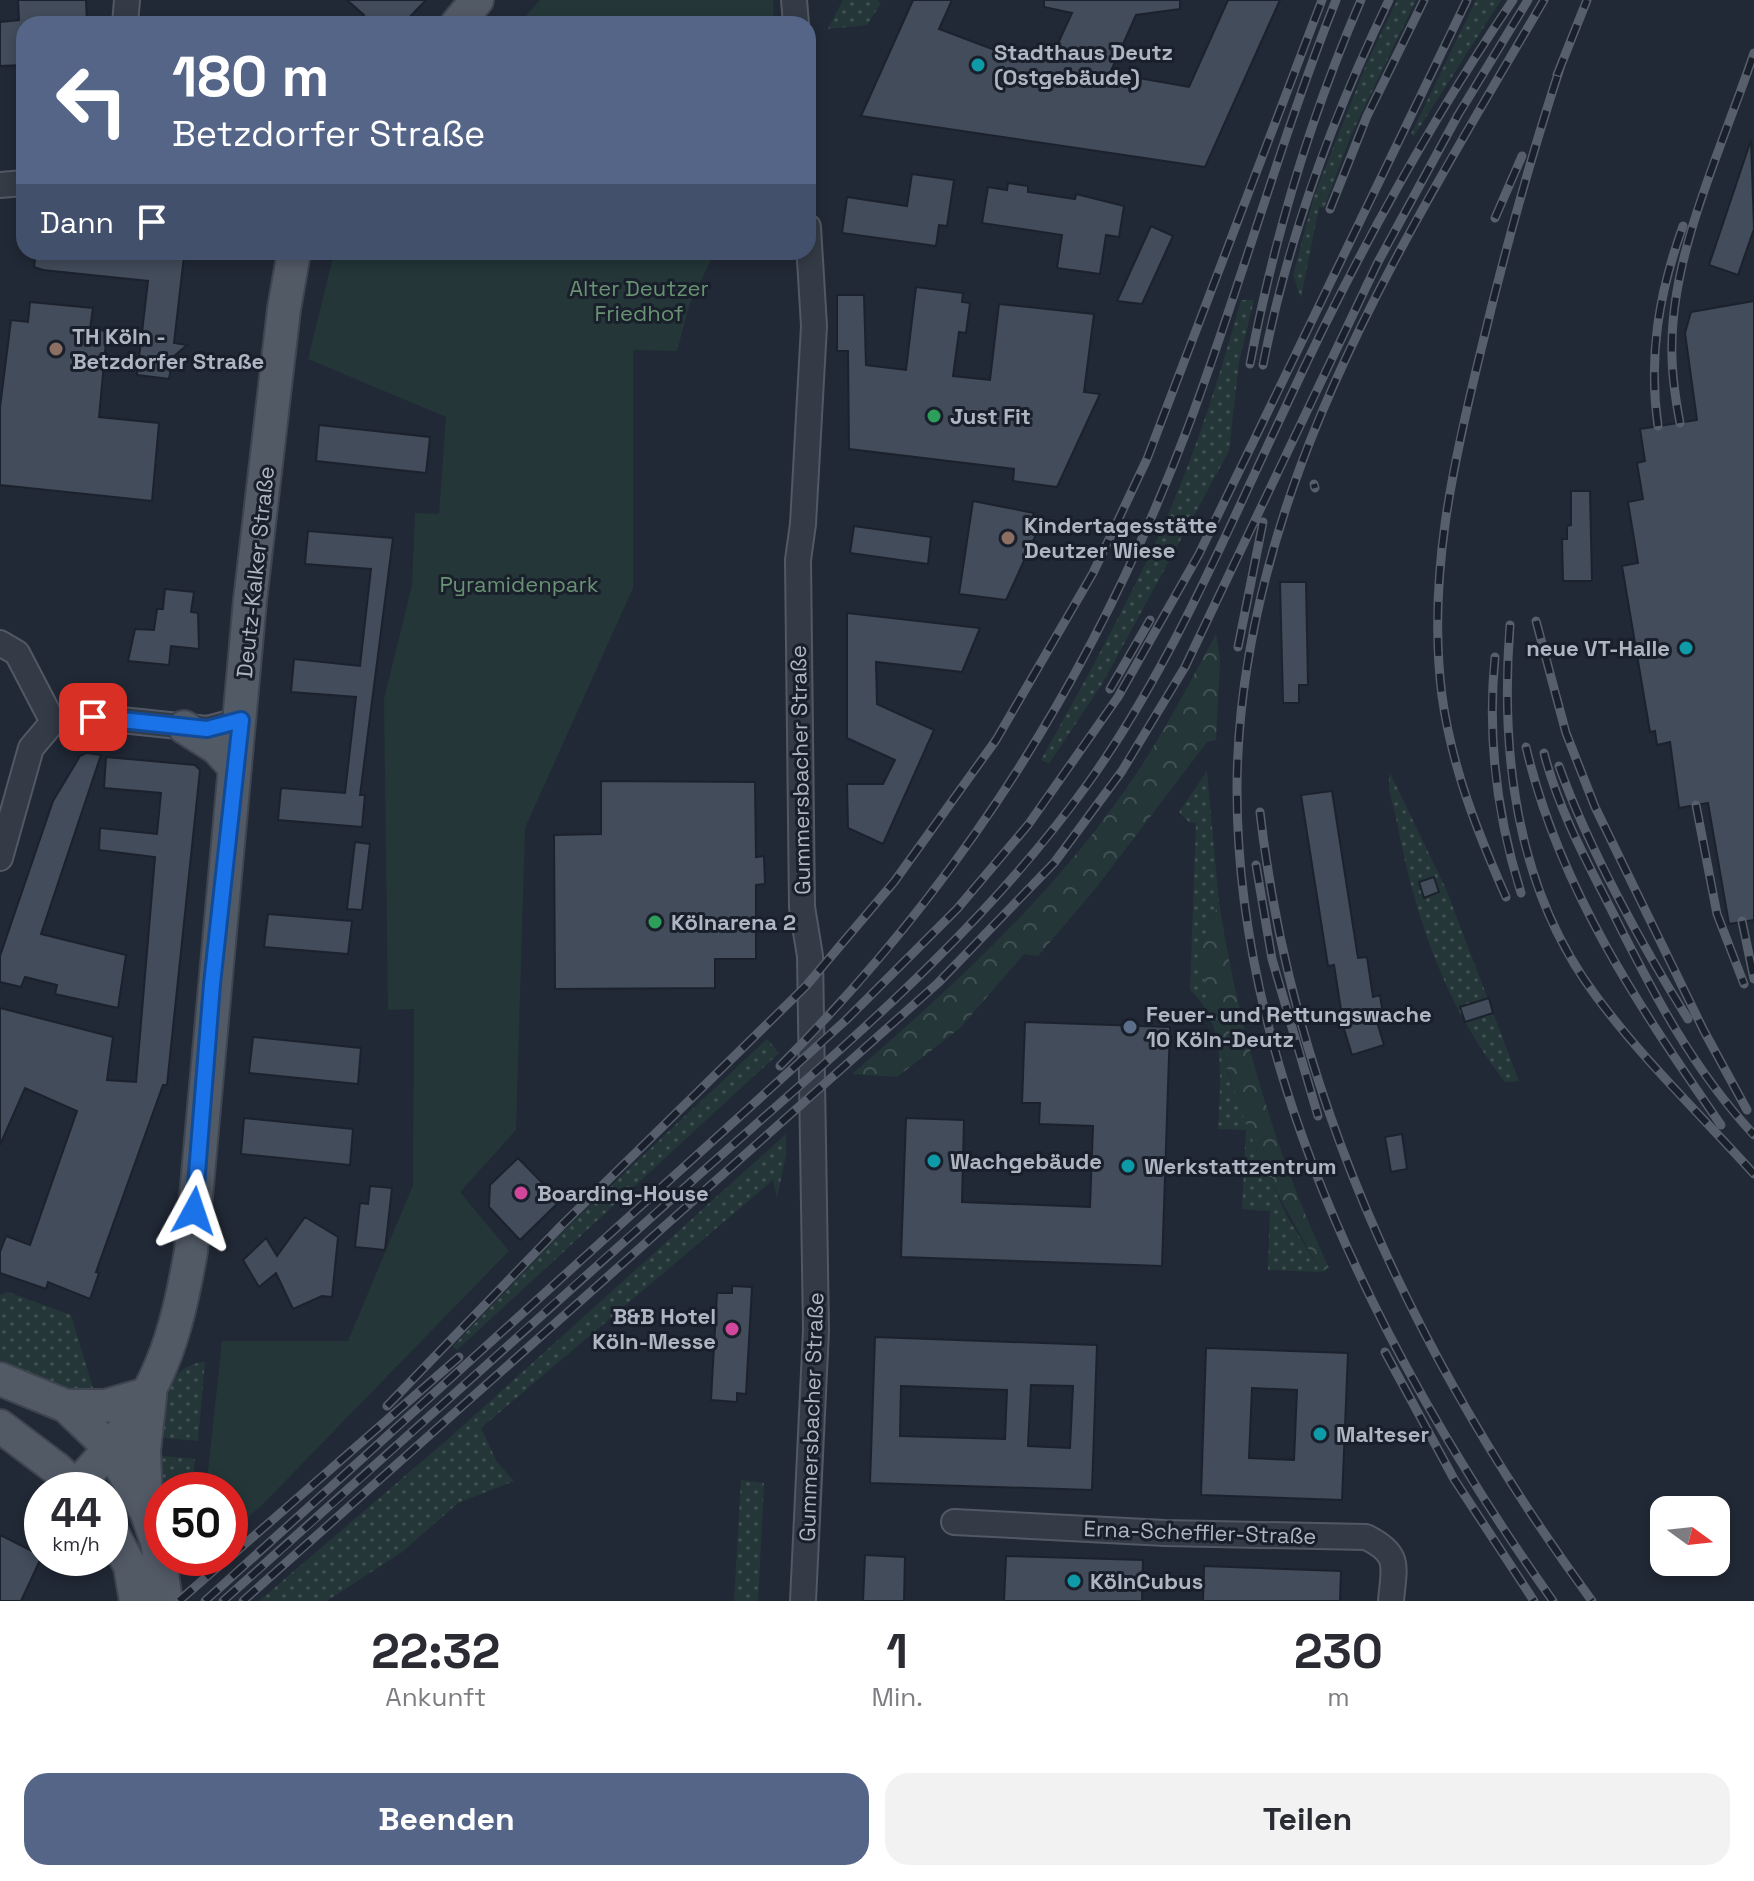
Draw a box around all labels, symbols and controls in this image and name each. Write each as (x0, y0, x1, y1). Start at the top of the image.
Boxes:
place label: Stadthaus Deutz (Ostgebäude) (994, 38, 1173, 91)
text: 180 m (172, 41, 329, 112)
icon: left (40, 48, 144, 152)
marker: Stadthaus Deutz (Ostgebäude) (969, 56, 987, 74)
text: Betzdorfer Straße (172, 111, 485, 157)
icon: arrive (130, 200, 174, 244)
text: Dann (40, 203, 114, 242)
park label: Alter Deutzer Friedhof (569, 274, 709, 327)
place label: TH Köln - Betzdorfer Straße (72, 322, 264, 375)
marker: TH Köln - Betzdorfer Straße (47, 340, 65, 358)
place label: Just Fit (950, 402, 1031, 430)
marker: Just Fit (925, 407, 943, 425)
street label: Deutz-Kalker Straße (230, 465, 280, 679)
place label: Kindertagesstätte Deutzer Wiese (1024, 511, 1217, 564)
marker: Kindertagesstätte Deutzer Wiese (999, 529, 1017, 547)
park label: Pyramidenpark (439, 570, 599, 598)
place label: neue VT-Halle (1526, 634, 1670, 662)
marker: neue VT-Halle (1677, 639, 1695, 657)
street label: Gummersbacher Straße (784, 645, 816, 895)
pin (59, 683, 127, 751)
icon: arrive (71, 695, 115, 739)
place label: Kölnarena 2 (671, 908, 796, 936)
marker: Kölnarena 2 (646, 913, 664, 931)
place label: Feuer- und Rettungswache 10 Köln-Deutz (1146, 1000, 1432, 1053)
marker: Feuer- und Rettungswache 10 Köln-Deutz (1121, 1018, 1139, 1036)
place label: Wachgebäude (950, 1147, 1102, 1175)
marker: Wachgebäude (925, 1152, 943, 1170)
place label: Werkstattzentrum (1144, 1152, 1337, 1180)
marker: Werkstattzentrum (1119, 1157, 1137, 1175)
position arrow (152, 1169, 236, 1253)
place label: Boarding-House (537, 1179, 709, 1207)
marker: Boarding-House (512, 1184, 530, 1202)
street label: Gummersbacher Straße (793, 1292, 829, 1542)
place label: B&B Hotel Köln-Messe (592, 1302, 716, 1355)
marker: B&B Hotel Köln-Messe (723, 1320, 741, 1338)
place label: Malteser (1336, 1420, 1430, 1448)
marker: Malteser (1311, 1425, 1329, 1443)
speed limit sign: 50 (144, 1472, 248, 1576)
text: 44 (51, 1488, 101, 1539)
north arrow (1650, 1496, 1730, 1576)
map controls (1650, 1496, 1730, 1576)
street label: Erna-Scheffler-Straße (1083, 1514, 1317, 1550)
text: km/h (52, 1531, 100, 1557)
place label: KölnCubus (1090, 1567, 1203, 1595)
marker: KölnCubus (1065, 1572, 1083, 1590)
text: 22:32 (371, 1621, 500, 1682)
text: 1 (886, 1621, 908, 1682)
text: 230 (1294, 1621, 1383, 1682)
text: Ankunft (385, 1680, 486, 1714)
text: Min. (871, 1680, 923, 1714)
text: m (1327, 1680, 1350, 1714)
button: Beenden (24, 1773, 869, 1865)
button: Teilen (885, 1773, 1730, 1865)

